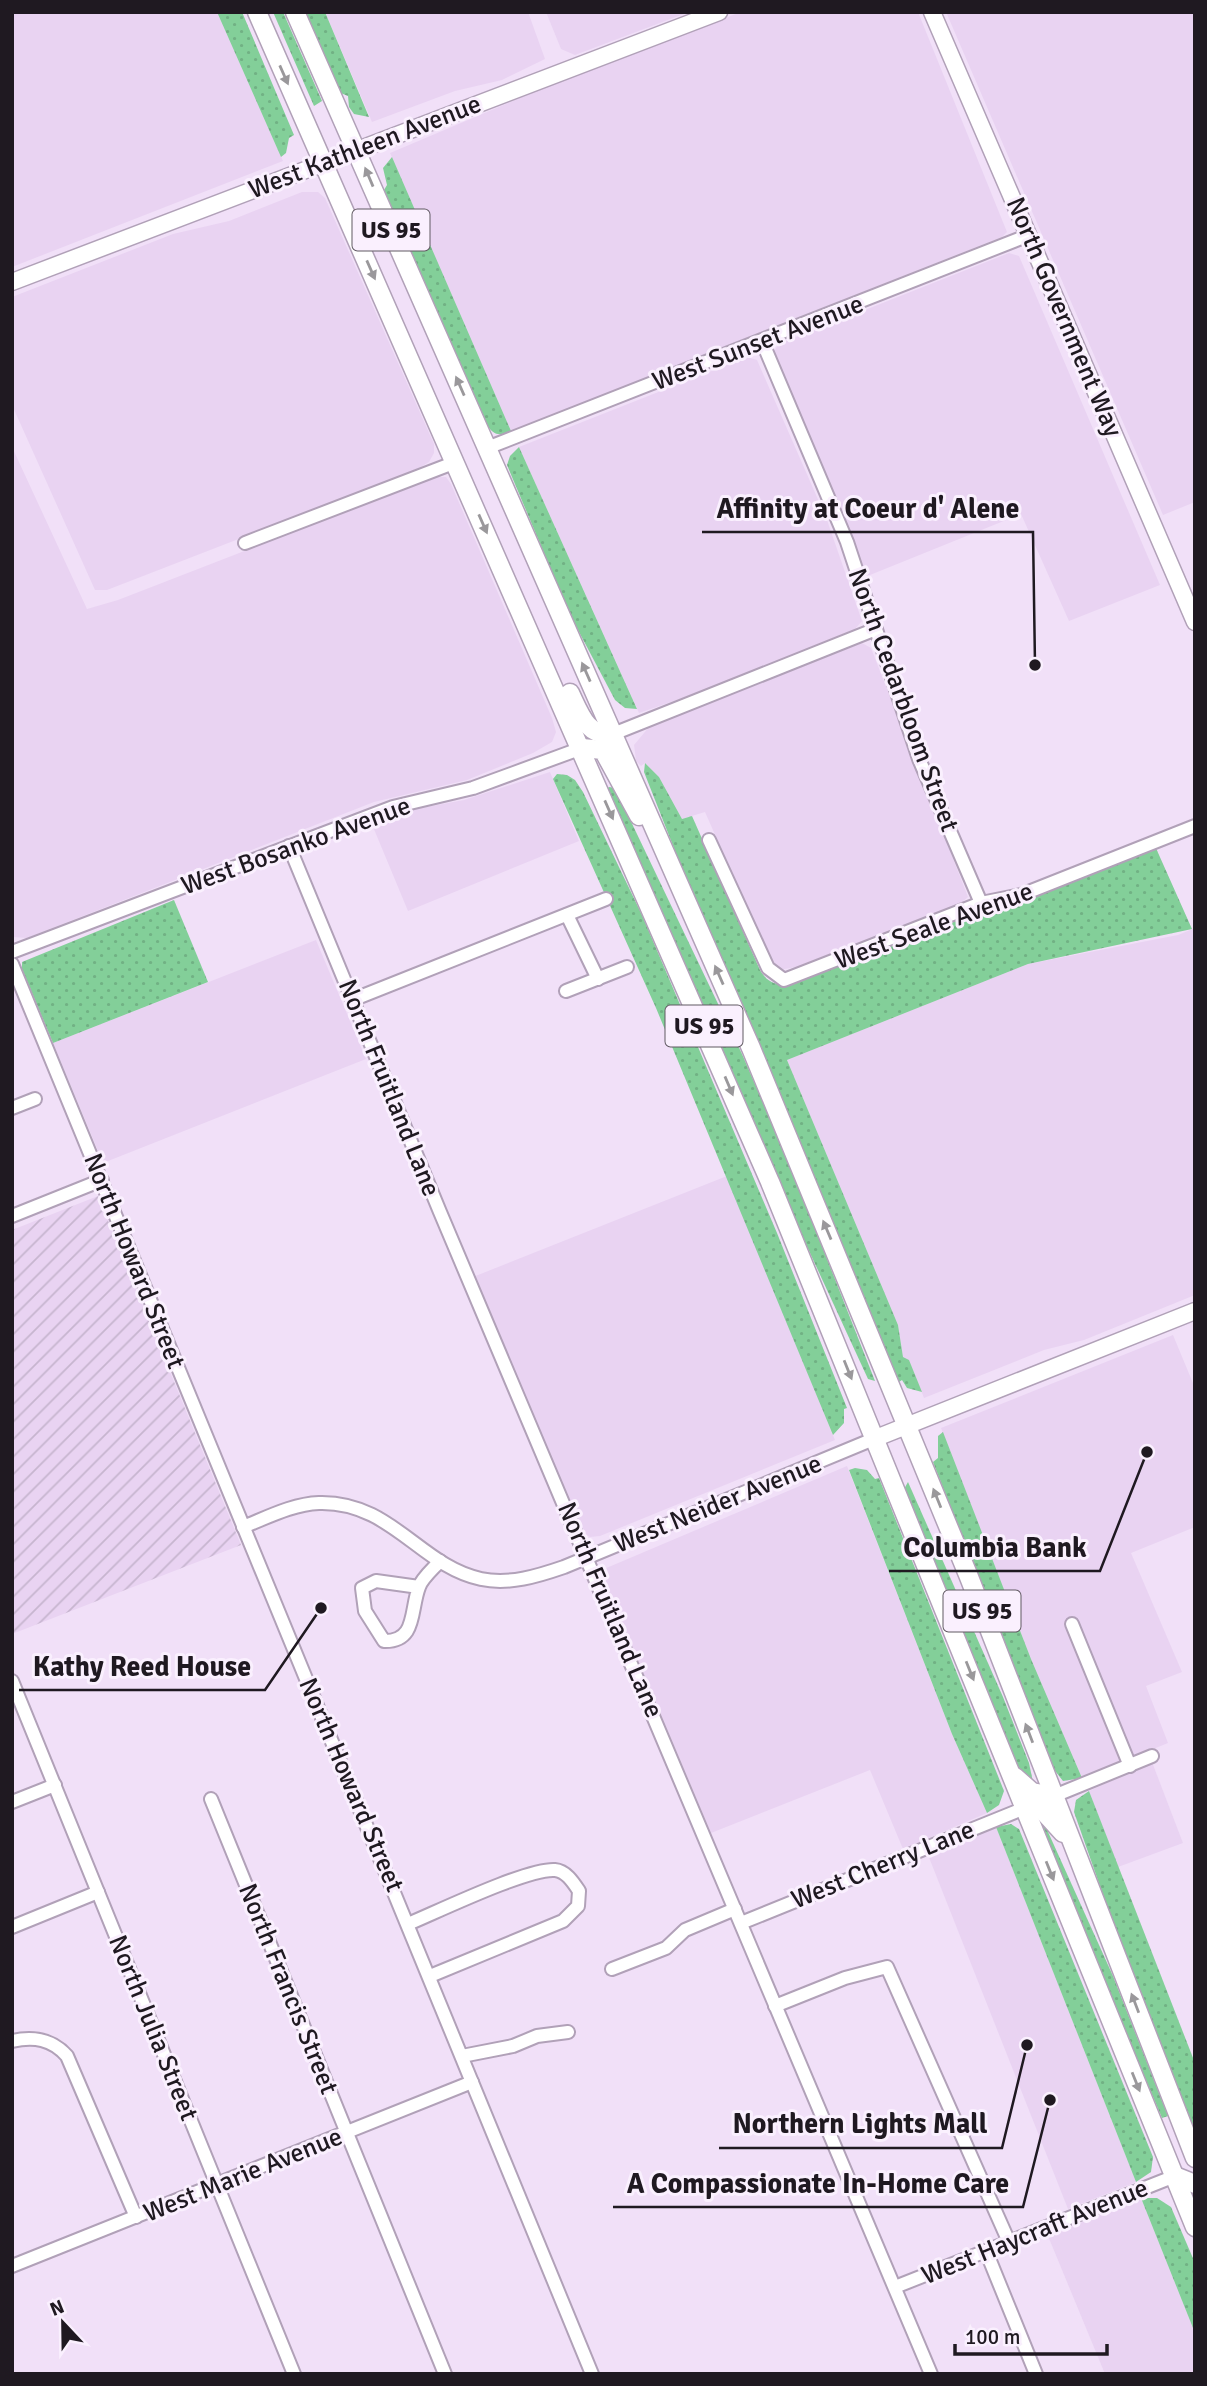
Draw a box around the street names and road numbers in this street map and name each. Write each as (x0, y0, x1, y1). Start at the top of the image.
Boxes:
street label: West Kathleen Avenue (244, 88, 486, 206)
street label: North Government Way (999, 192, 1129, 442)
road number: US 95 (352, 210, 430, 250)
street label: West Sunset Avenue (648, 288, 868, 398)
street label: North Cedarbloom Street (840, 564, 966, 836)
street label: West Bosanko Avenue (177, 790, 415, 902)
street label: West Seale Avenue (831, 875, 1037, 977)
street label: North Fruitland Lane (331, 975, 447, 1201)
road number: US 95 (666, 1006, 742, 1046)
street label: North Howard Street (76, 1149, 192, 1373)
street label: West Neider Avenue (609, 1448, 827, 1560)
street label: North Fruitland Lane (550, 1497, 670, 1723)
road number: US 95 (944, 1590, 1020, 1632)
street label: North Howard Street (291, 1673, 411, 1897)
street label: West Cherry Lane (787, 1814, 979, 1916)
street label: North Francis Street (231, 1879, 345, 2099)
street label: North Julia Street (101, 1931, 205, 2125)
street label: West Marie Avenue (139, 2121, 347, 2229)
street label: West Haycraft Avenue (917, 2172, 1153, 2292)

